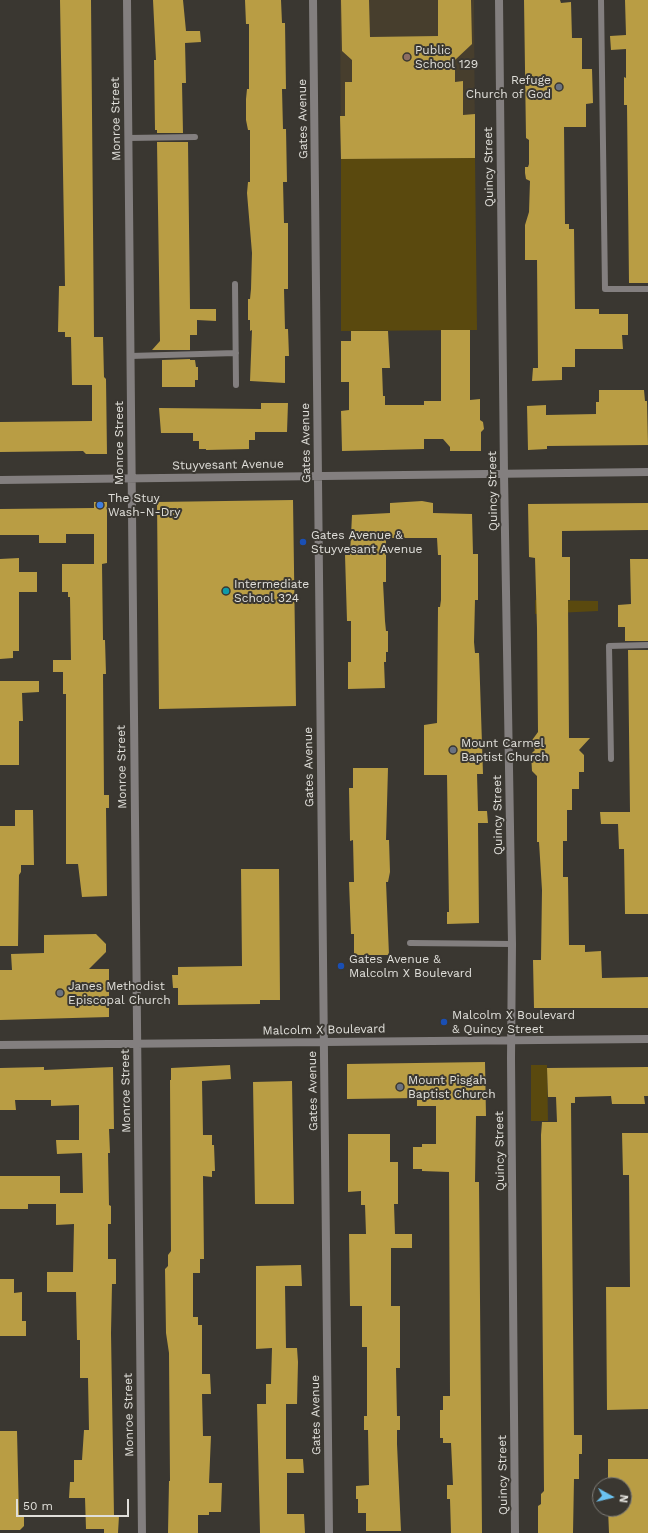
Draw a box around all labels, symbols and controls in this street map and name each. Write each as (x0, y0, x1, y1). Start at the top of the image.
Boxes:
place label: Public School 129 (415, 43, 478, 71)
marker: Public School 129 (402, 52, 412, 62)
place label: Refuge Church of God (466, 73, 551, 101)
street label: Monroe Street (108, 77, 124, 161)
street label: Gates Avenue (295, 79, 311, 159)
marker: Refuge Church of God (554, 82, 564, 92)
street label: Quincy Street (481, 127, 497, 207)
street label: Monroe Street (112, 401, 126, 485)
street label: Gates Avenue (298, 403, 314, 483)
street label: Quincy Street (485, 451, 501, 531)
street label: Stuyvesant Avenue (172, 457, 284, 473)
place label: The Stuy Wash-N-Dry (108, 491, 180, 519)
marker: The Stuy Wash-N-Dry (95, 500, 105, 510)
place label: Gates Avenue & Stuyvesant Avenue (311, 528, 423, 556)
marker: Gates Avenue & Stuyvesant Avenue (298, 537, 308, 547)
place label: Intermediate School 324 (234, 577, 309, 605)
marker: Intermediate School 324 (221, 586, 231, 596)
street label: Monroe Street (114, 725, 130, 809)
street label: Gates Avenue (301, 727, 317, 807)
place label: Mount Carmel Baptist Church (461, 736, 549, 764)
marker: Mount Carmel Baptist Church (448, 745, 458, 755)
street label: Quincy Street (490, 775, 506, 855)
place label: Gates Avenue & Malcolm X Boulevard (349, 952, 472, 980)
marker: Gates Avenue & Malcolm X Boulevard (336, 961, 346, 971)
place label: Janes Methodist Episcopal Church (68, 979, 171, 1007)
marker: Janes Methodist Episcopal Church (55, 988, 65, 998)
place label: Malcolm X Boulevard & Quincy Street (452, 1008, 575, 1036)
marker: Malcolm X Boulevard & Quincy Street (439, 1017, 449, 1027)
street label: Malcolm X Boulevard (262, 1022, 386, 1038)
street label: Monroe Street (118, 1049, 134, 1133)
street label: Gates Avenue (305, 1051, 321, 1131)
place label: Mount Pisgah Baptist Church (408, 1073, 496, 1101)
marker: Mount Pisgah Baptist Church (395, 1082, 405, 1092)
street label: Quincy Street (492, 1111, 508, 1191)
street label: Monroe Street (121, 1373, 137, 1457)
street label: Gates Avenue (308, 1375, 324, 1455)
street label: Quincy Street (495, 1435, 511, 1515)
north arrow (592, 1477, 632, 1517)
scale bar (18, 1491, 131, 1517)
text: N (616, 1494, 630, 1504)
text: 50 m (23, 1499, 53, 1513)

